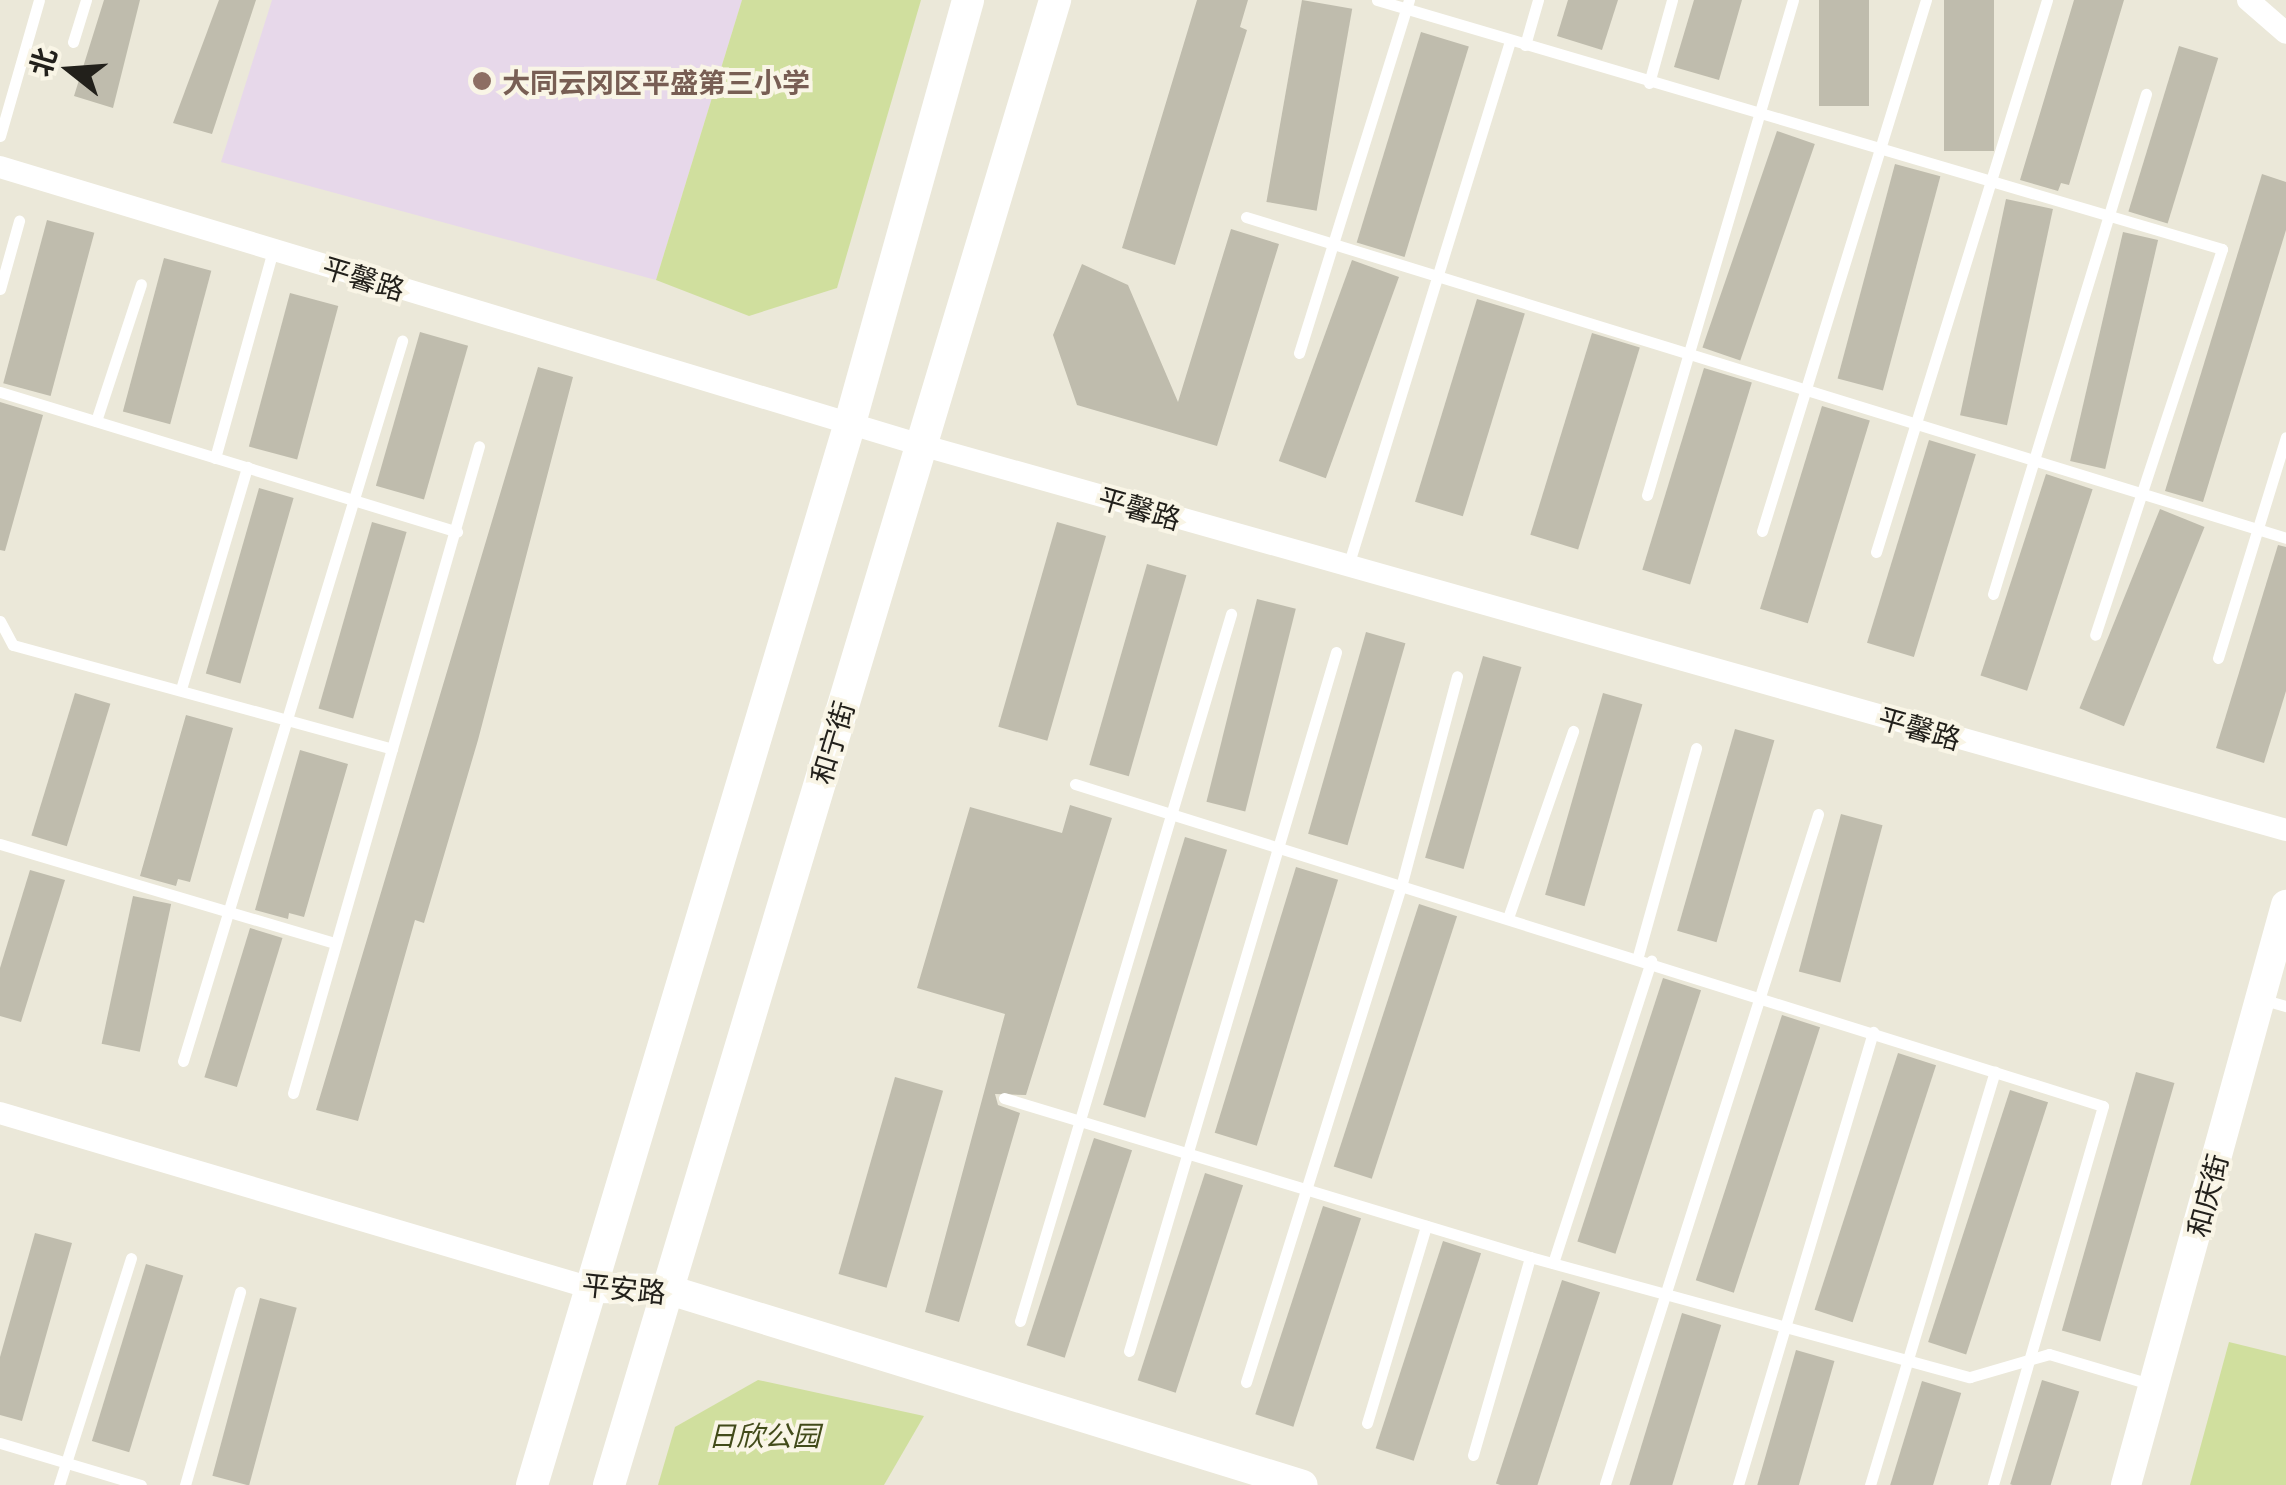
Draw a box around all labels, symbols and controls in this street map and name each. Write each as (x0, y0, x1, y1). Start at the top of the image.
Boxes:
north arrow (20, 20, 120, 120)
text: 北 (17, 42, 65, 81)
place label: 大同云冈区平盛第三小学 (502, 64, 810, 98)
marker: 大同云冈区平盛第三小学 (471, 70, 493, 92)
street label: 平馨路 (319, 249, 409, 305)
street label: 平馨路 (1095, 479, 1185, 535)
street label: 和宁街 (803, 697, 859, 787)
street label: 平馨路 (1875, 699, 1965, 755)
street label: 和庆街 (2179, 1150, 2233, 1240)
street label: 平安路 (580, 1266, 668, 1308)
park label: 日欣公园 (708, 1417, 820, 1451)

